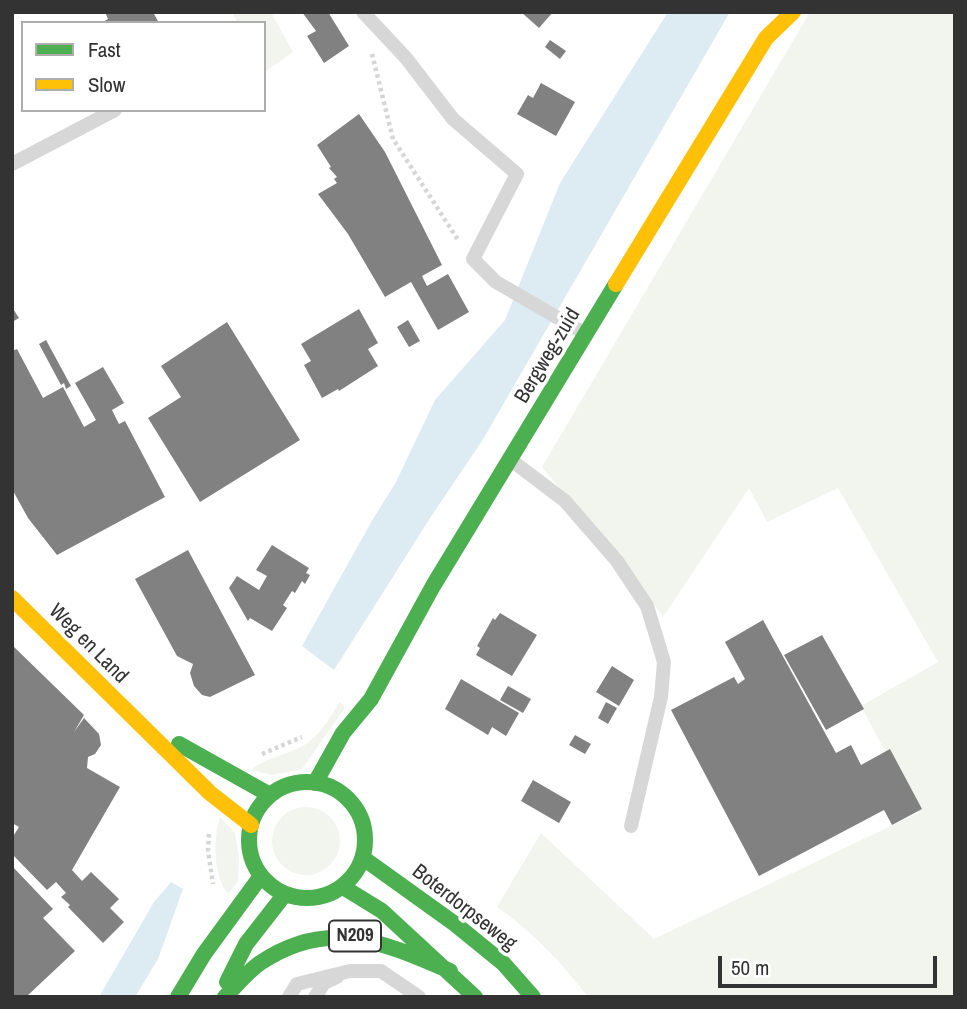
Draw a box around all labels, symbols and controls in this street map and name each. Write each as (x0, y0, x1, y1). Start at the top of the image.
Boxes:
legend (21, 21, 266, 112)
text: Fast (88, 35, 121, 64)
text: Slow (88, 70, 125, 99)
street label: Bergweg-zuid (510, 304, 586, 408)
street label: Weg en Land (43, 599, 133, 689)
street label: Boterdorpseweg (407, 859, 521, 957)
road number: N209 (329, 920, 381, 952)
scale bar (722, 942, 941, 986)
text: 50 m (731, 953, 769, 982)

